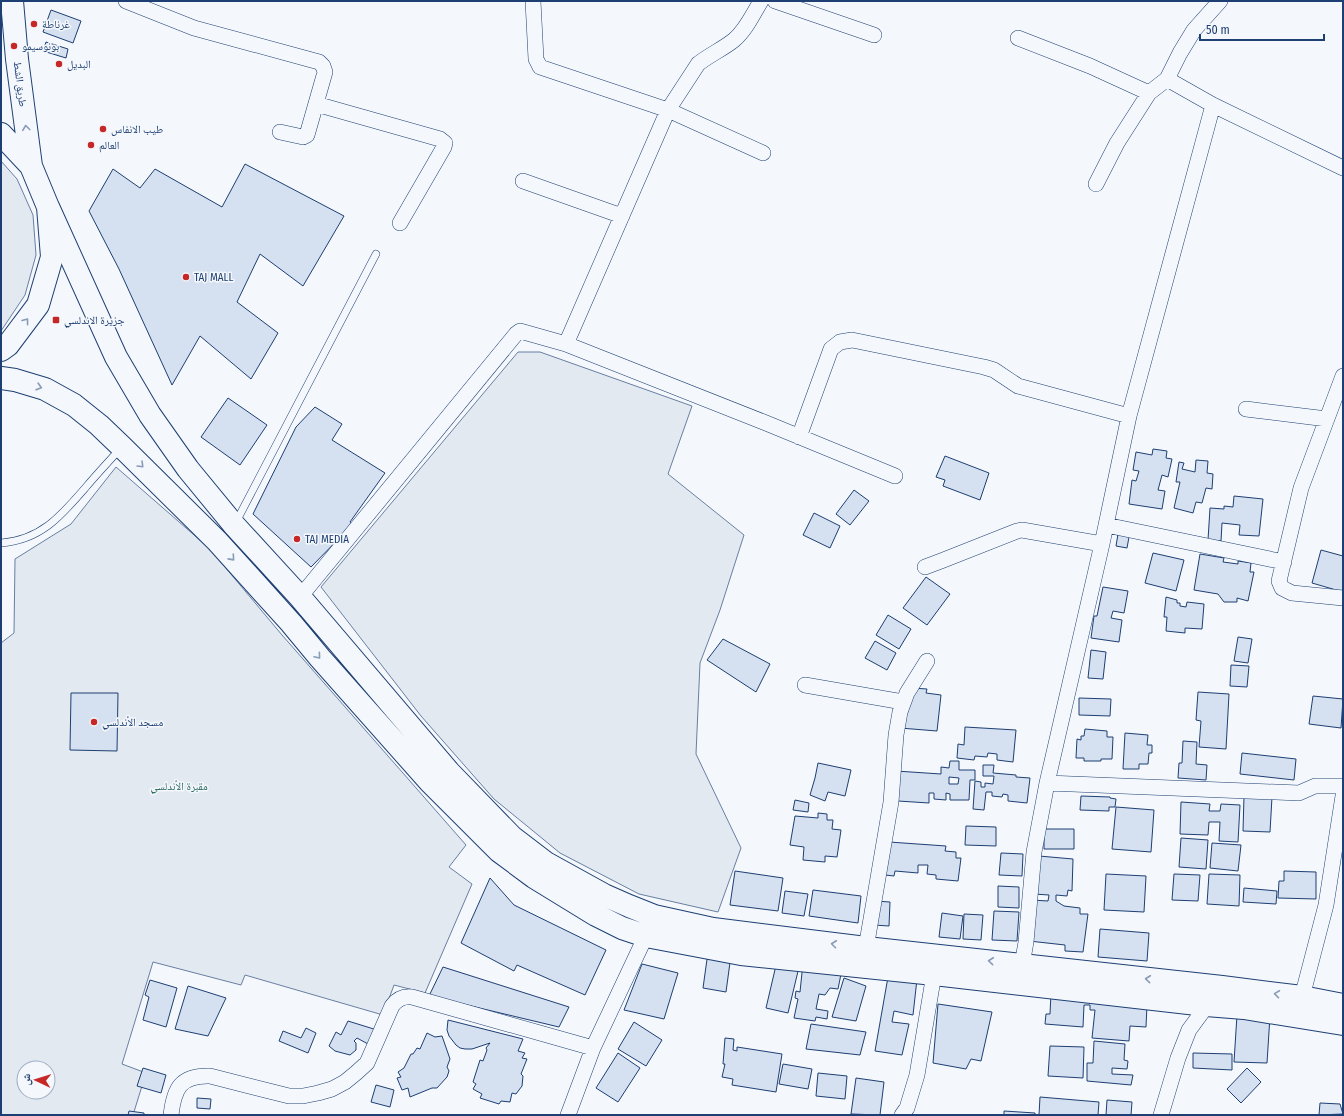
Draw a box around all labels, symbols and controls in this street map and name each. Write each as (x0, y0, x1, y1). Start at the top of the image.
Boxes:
scale bar (1200, 16, 1324, 42)
place label: غرناطة (42, 18, 70, 31)
marker: غرناطة (29, 19, 39, 29)
text: 50 m (1206, 23, 1230, 37)
place label: بونوسيمو (22, 40, 59, 53)
marker: بونوسيمو (9, 41, 19, 51)
place label: البديل (67, 58, 91, 71)
marker: البديل (54, 59, 64, 69)
street label: طريق الشط (11, 60, 29, 108)
place label: طيب الانفاس (111, 123, 163, 136)
marker: طيب الانفاس (98, 124, 108, 134)
one-way arrow (21, 125, 30, 131)
place label: العالم (99, 139, 119, 153)
marker: العالم (86, 140, 96, 150)
place label: TAJ MALL (194, 271, 233, 284)
marker: TAJ MALL (181, 272, 191, 282)
place label: جزيرة الاندلسي (64, 314, 124, 328)
marker: جزيرة الاندلسي (51, 315, 61, 325)
one-way arrow (21, 318, 29, 325)
one-way arrow (35, 382, 42, 391)
one-way arrow (136, 460, 144, 468)
place label: TAJ MEDIA (305, 533, 349, 546)
marker: TAJ MEDIA (292, 534, 302, 544)
one-way arrow (227, 553, 235, 561)
one-way arrow (314, 651, 321, 658)
place label: مسجد الأندلسي (102, 716, 163, 730)
marker: مسجد الأندلسي (89, 717, 99, 727)
park label: مقبرة الأندلسي (150, 780, 208, 794)
one-way arrow (831, 940, 837, 949)
one-way arrow (988, 957, 994, 966)
one-way arrow (1145, 974, 1151, 983)
one-way arrow (1274, 990, 1280, 999)
north arrow (16, 1060, 56, 1100)
text: ش (20, 1073, 34, 1086)

